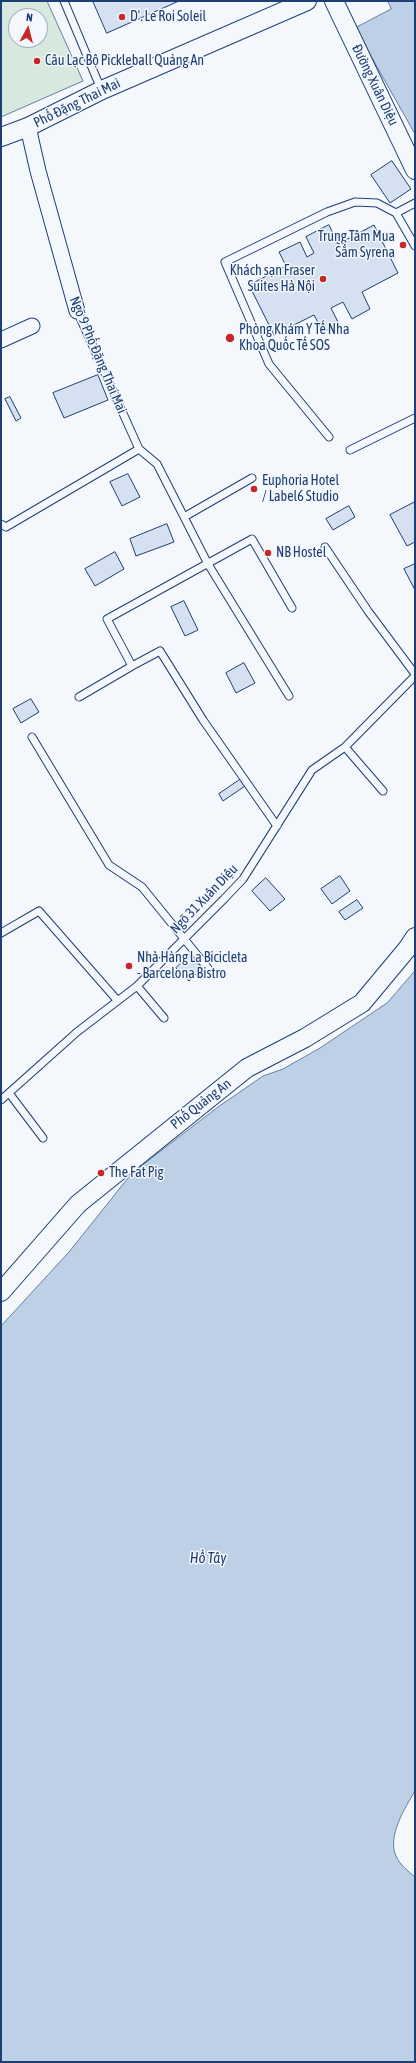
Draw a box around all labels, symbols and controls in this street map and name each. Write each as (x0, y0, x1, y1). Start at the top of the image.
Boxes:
north arrow (8, 8, 48, 48)
place label: D'. Le Roi Soleil (130, 9, 206, 25)
text: N (25, 11, 33, 23)
marker: D'. Le Roi Soleil (117, 12, 127, 22)
street label: Đường Xuân Diệu (348, 42, 402, 128)
place label: Câu Lạc Bộ Pickleball Quảng An (45, 53, 204, 69)
marker: Câu Lạc Bộ Pickleball Quảng An (32, 56, 42, 66)
street label: Phố Đặng Thai Mai (31, 75, 123, 131)
place label: Trung Tâm Mua Sắm Syrena (318, 229, 395, 262)
marker: Trung Tâm Mua Sắm Syrena (398, 240, 408, 250)
place label: Khách sạn Fraser Suites Hà Nội (230, 263, 315, 296)
marker: Khách sạn Fraser Suites Hà Nội (318, 274, 328, 284)
street label: Ngõ 9 Phố Đặng Thai Mai (66, 294, 130, 416)
place label: Phòng Khám Y Tế Nha Khoa Quốc Tế SOS (239, 322, 349, 354)
marker: Phòng Khám Y Tế Nha Khoa Quốc Tế SOS (224, 332, 236, 344)
place label: Euphoria Hotel / Label6 Studio (262, 473, 339, 506)
marker: Euphoria Hotel / Label6 Studio (249, 484, 259, 494)
place label: NB Hostel (276, 545, 326, 561)
marker: NB Hostel (263, 548, 273, 558)
street label: Ngõ 31 Xuân Diệu (167, 861, 241, 937)
place label: Nhà Hàng La Bicicleta - Barcelona Bistro (137, 950, 248, 982)
marker: Nhà Hàng La Bicicleta - Barcelona Bistro (124, 961, 134, 971)
street label: Phố Quảng An (167, 1075, 235, 1133)
place label: The Fat Pig (109, 1165, 164, 1181)
marker: The Fat Pig (96, 1168, 106, 1178)
water label: Hồ Tây (190, 1549, 226, 1567)

